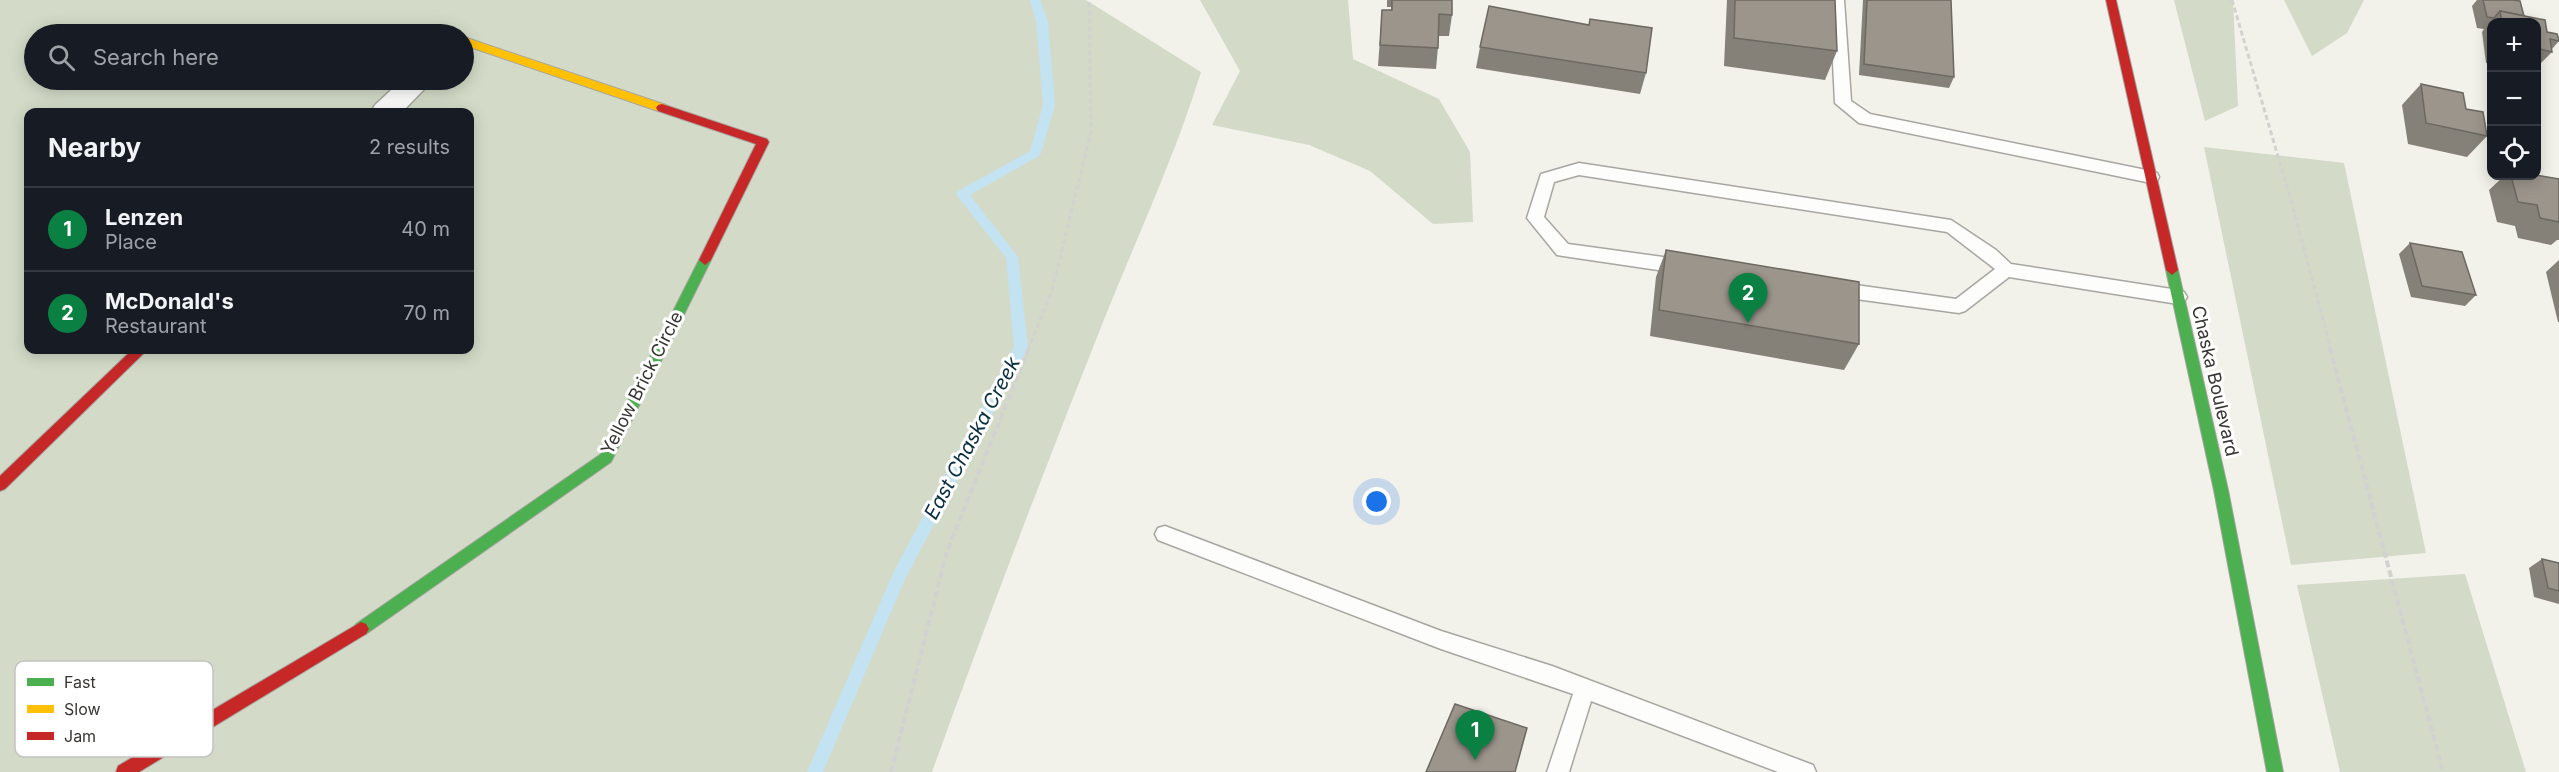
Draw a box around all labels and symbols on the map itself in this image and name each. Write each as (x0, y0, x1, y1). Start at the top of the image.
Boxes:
pin: 2 (1728, 274, 1768, 323)
street label: Chaska Boulevard (2188, 304, 2243, 458)
street label: Yellow Brick Circle (596, 308, 687, 458)
water label: East Chaska Creek (919, 352, 1025, 523)
your location (1362, 487, 1391, 516)
legend (15, 661, 213, 757)
text: Fast (64, 672, 96, 692)
text: Slow (64, 699, 101, 719)
pin: 1 (1456, 710, 1494, 760)
text: Jam (64, 726, 96, 746)

